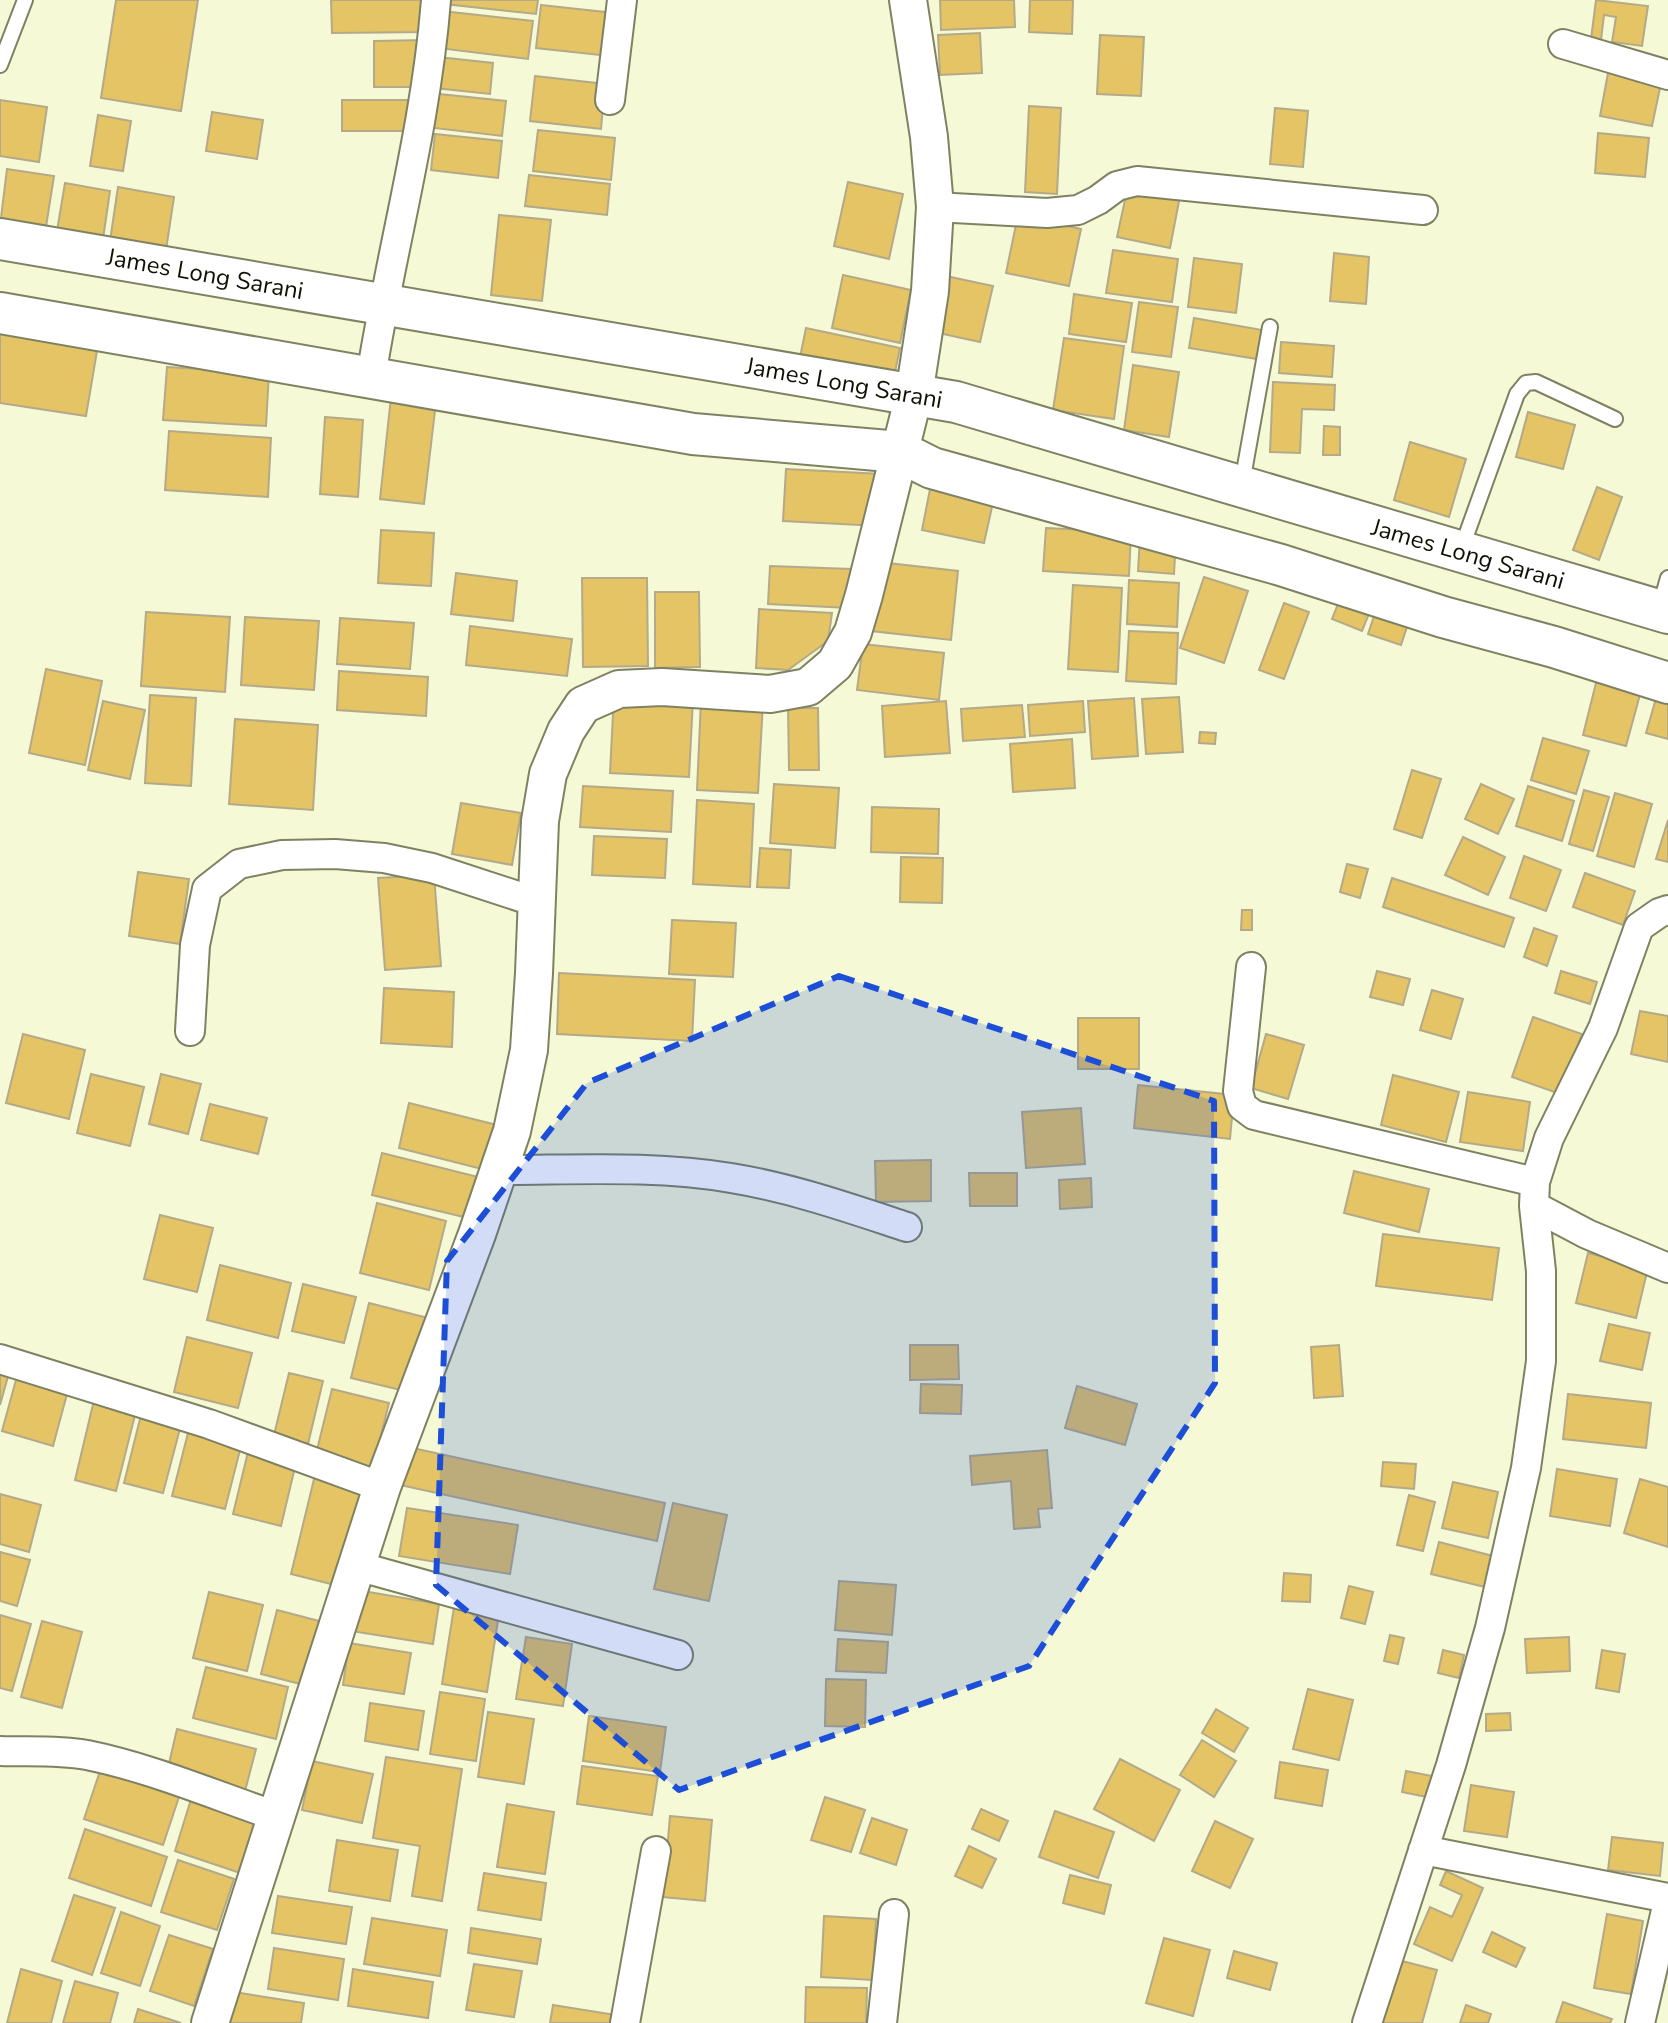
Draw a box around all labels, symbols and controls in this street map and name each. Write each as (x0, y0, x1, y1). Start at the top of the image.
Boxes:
street label: James Long Sarani (103, 241, 306, 307)
street label: James Long Sarani (742, 350, 945, 416)
street label: James Long Sarani (1367, 511, 1568, 597)

